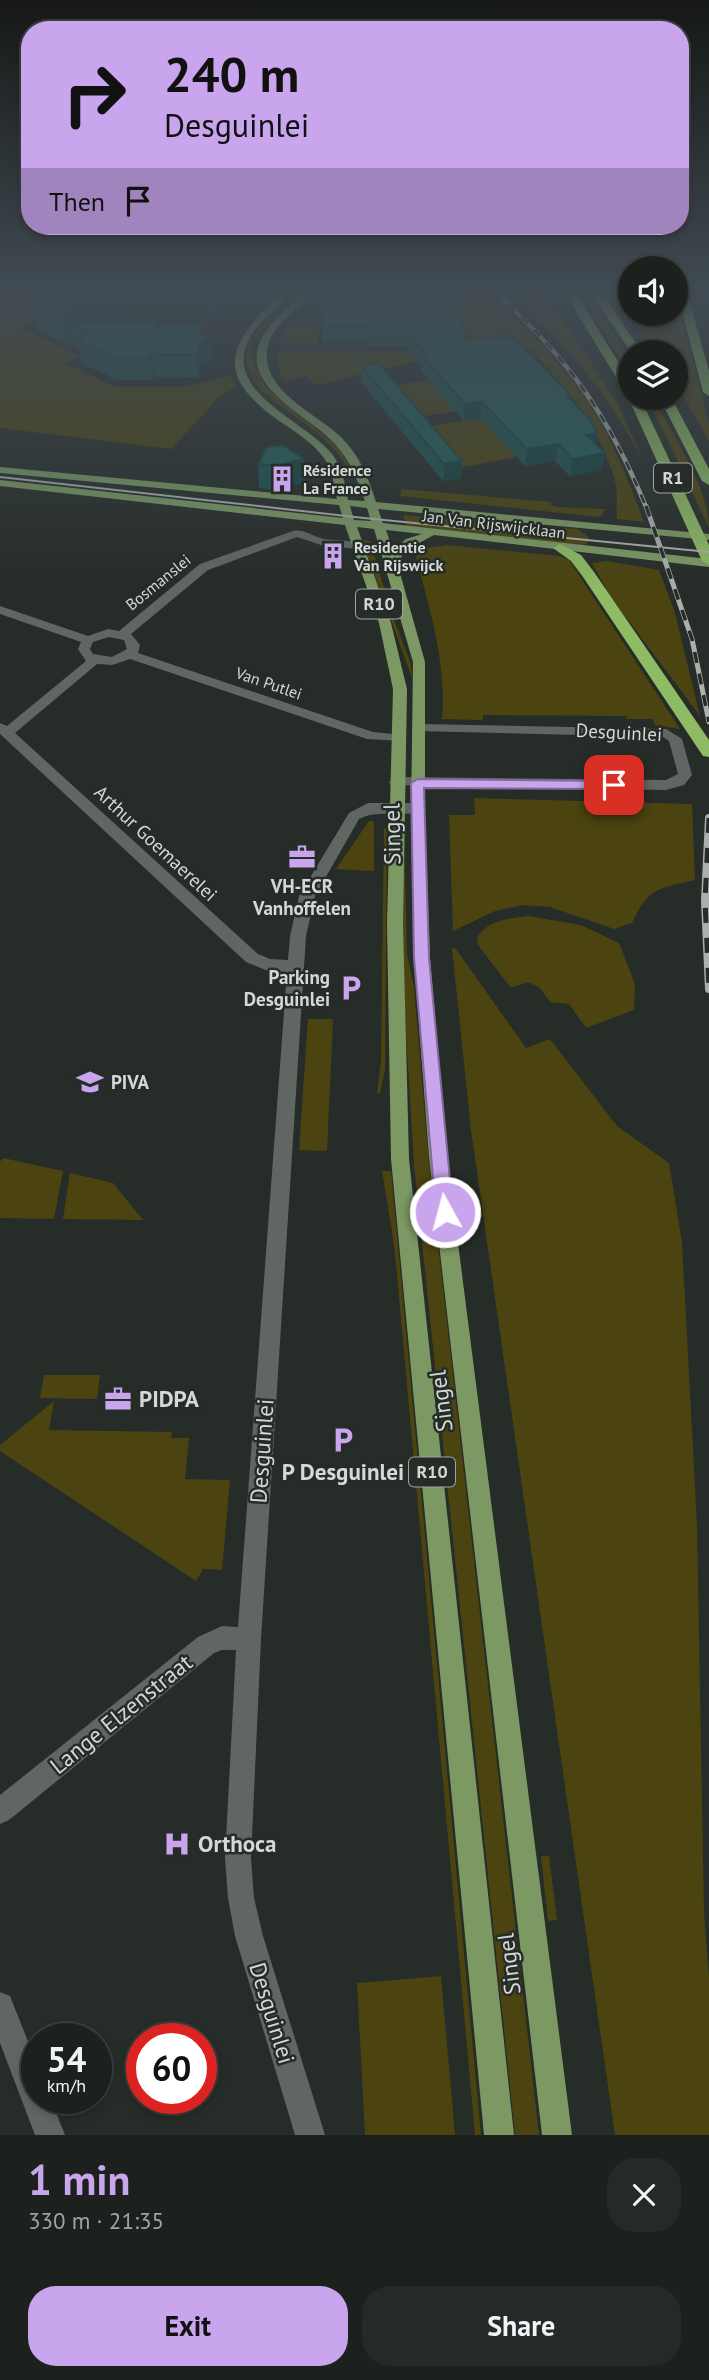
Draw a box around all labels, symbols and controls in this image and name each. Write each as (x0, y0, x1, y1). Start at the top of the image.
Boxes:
text: 240 m (164, 42, 299, 106)
icon: right (49, 49, 140, 140)
text: Desguinlei (164, 104, 309, 146)
icon: arrive (119, 182, 157, 220)
text: Then (49, 185, 105, 218)
map controls (618, 256, 688, 410)
button: sound (618, 256, 688, 326)
button: layers (618, 340, 688, 410)
place label: Résidence La France (303, 460, 371, 498)
building icon: Résidence La France (267, 464, 297, 494)
road number: R1 (654, 464, 692, 492)
street label: Jan Van Rijswijcklaan (420, 505, 567, 543)
place label: Residentie Van Rijswijck (353, 537, 443, 575)
building icon: Residentie Van Rijswijck (318, 541, 348, 571)
street label: Bosmanslei (121, 550, 195, 614)
road number: R10 (356, 590, 402, 618)
street label: Van Putlei (232, 662, 305, 704)
street label: Desguinlei (575, 718, 663, 746)
pin (584, 755, 644, 815)
icon: arrive (595, 766, 633, 804)
street label: Arthur Goemaerelei (90, 780, 222, 906)
street label: Singel (376, 803, 407, 865)
office icon: VH-ECR Vanhoffelen (287, 842, 317, 872)
place label: VH-ECR Vanhoffelen (252, 874, 351, 920)
place label: Parking Desguinlei (244, 965, 330, 1011)
parking icon: Parking Desguinlei (336, 973, 366, 1003)
school or university icon: PIVA (75, 1067, 105, 1097)
place label: PIVA (111, 1070, 149, 1094)
position arrow (408, 1175, 482, 1249)
street label: Singel (422, 1368, 459, 1433)
office icon: PIDPA (103, 1384, 133, 1414)
place label: PIDPA (139, 1384, 199, 1413)
street label: Desguinlei (243, 1398, 280, 1504)
parking icon: P Desguinlei (328, 1425, 358, 1455)
place label: P Desguinlei (282, 1457, 404, 1486)
road number: R10 (409, 1457, 455, 1486)
street label: Lange Elzenstraat (44, 1647, 198, 1780)
hospital icon: Orthoca (162, 1829, 192, 1859)
place label: Orthoca (198, 1829, 276, 1858)
street label: Singel (490, 1931, 527, 1996)
street label: Desguinlei (243, 1959, 302, 2067)
speed limit sign: 60 (126, 2023, 217, 2114)
text: 54 (47, 2036, 86, 2082)
text: km/h (47, 2074, 86, 2097)
text: 1 min (28, 2152, 130, 2207)
button: close (607, 2158, 681, 2232)
text: 330 m · 21:35 (28, 2206, 164, 2235)
button: Exit (28, 2286, 348, 2366)
button: Share (362, 2286, 681, 2366)

